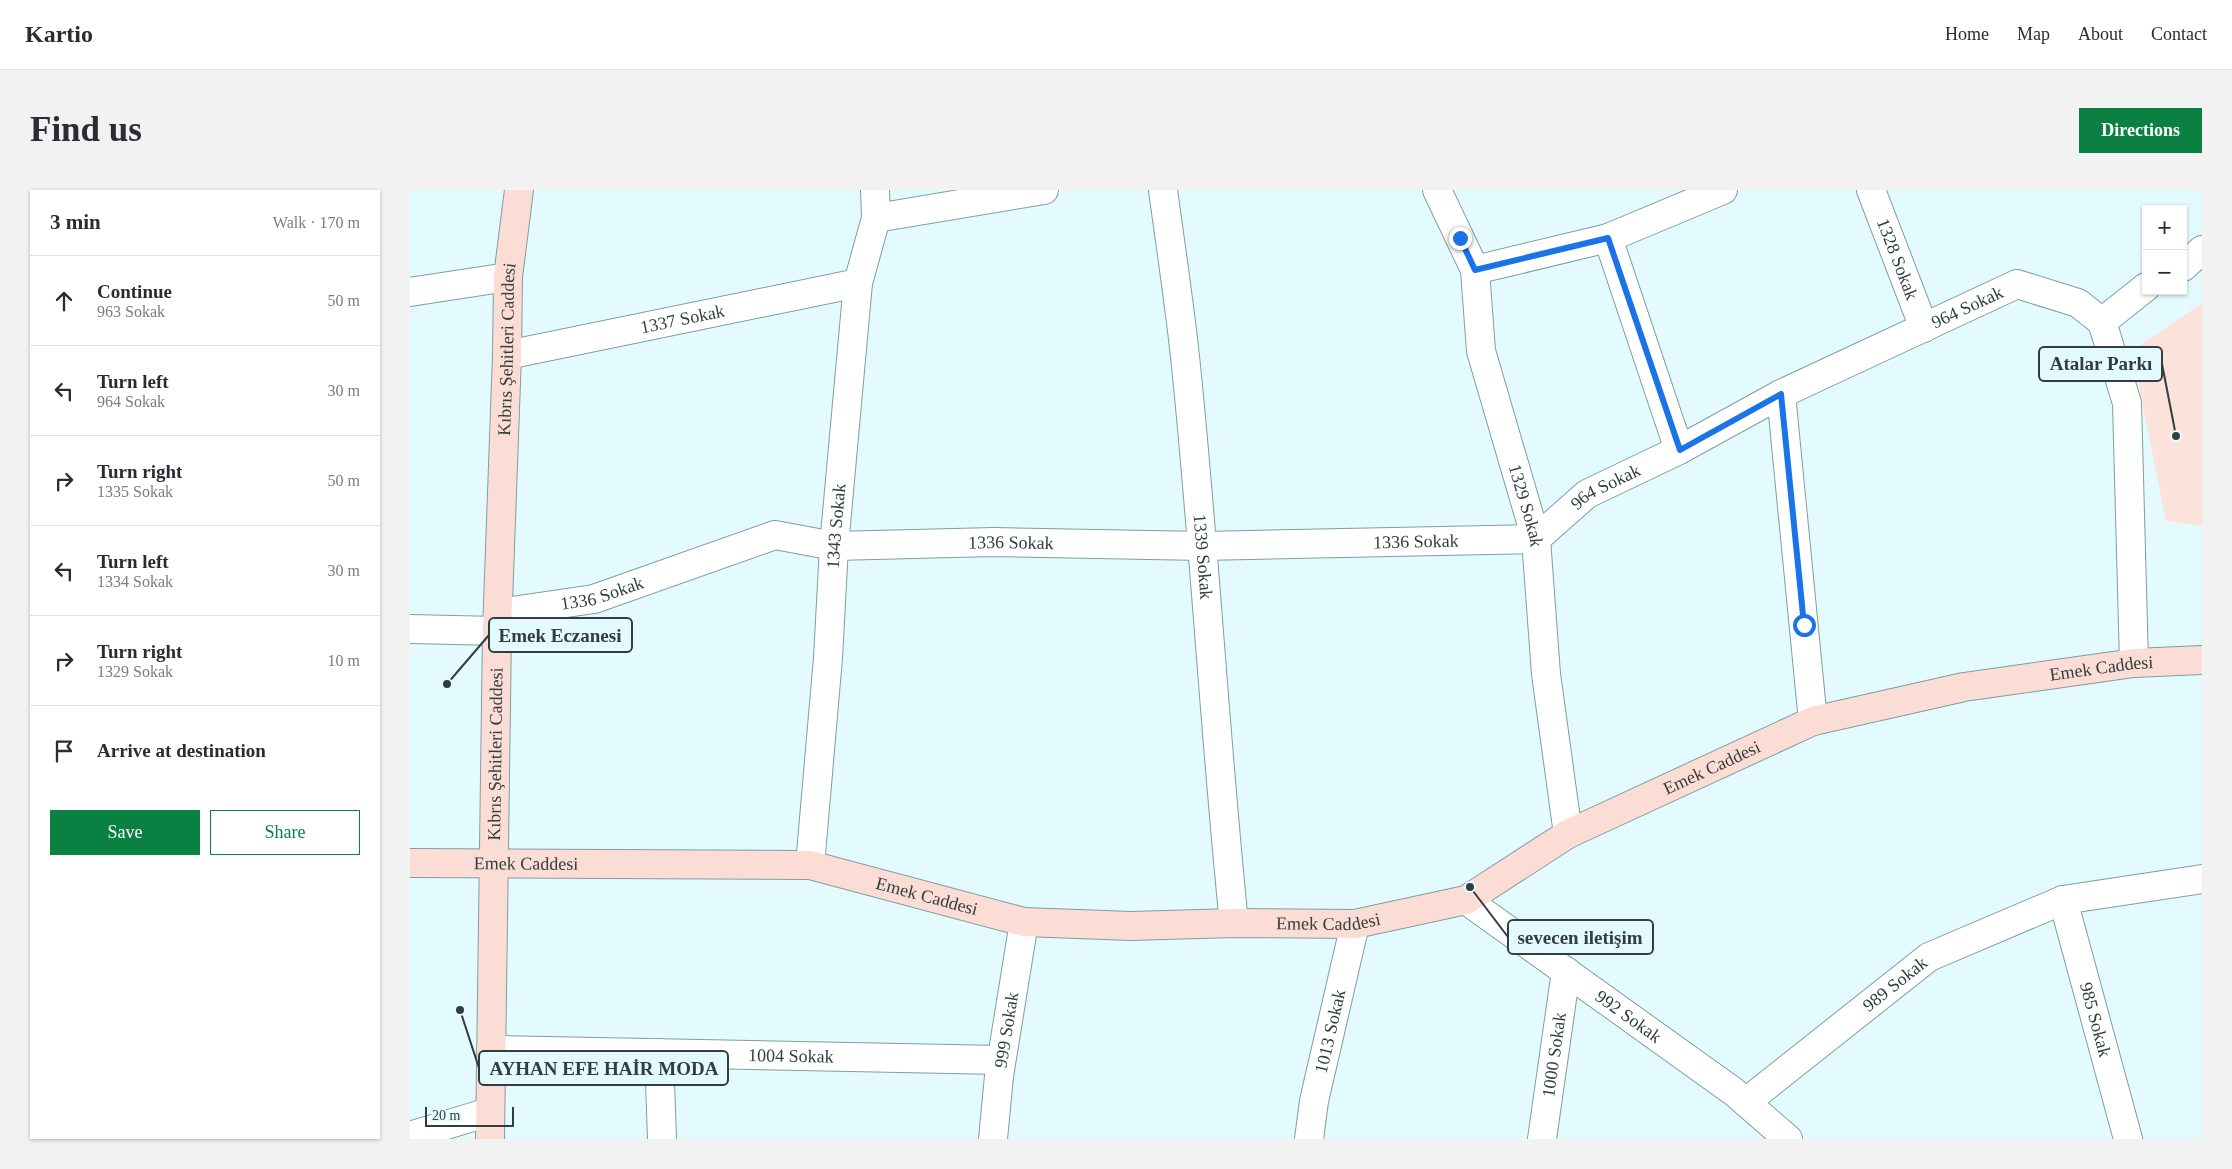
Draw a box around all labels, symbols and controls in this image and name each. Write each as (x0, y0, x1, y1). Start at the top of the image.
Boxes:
text: Kartio (25, 21, 93, 47)
text: Home (1945, 24, 1989, 44)
text: Map (2017, 24, 2050, 44)
text: About (2078, 24, 2123, 44)
text: Contact (2151, 24, 2207, 44)
button: Directions (2079, 108, 2202, 153)
text: Find us (30, 110, 142, 149)
map controls (2142, 205, 2187, 295)
button: + (2142, 205, 2187, 250)
text: 3 min (50, 210, 101, 234)
text: Walk · 170 m (273, 214, 360, 231)
street label: 1328 Sokak (1873, 216, 1922, 303)
route end (1449, 227, 1472, 250)
button: − (2142, 250, 2187, 295)
street label: Kıbrıs Şehitleri Caddesi (494, 262, 520, 436)
text: Continue (97, 281, 172, 302)
street label: 964 Sokak (1928, 282, 2006, 332)
icon: ahead (50, 287, 78, 315)
text: 50 m (328, 292, 360, 309)
street label: 1337 Sokak (638, 301, 726, 337)
text: 963 Sokak (97, 303, 165, 320)
callout: Atalar Parkı (2039, 347, 2162, 381)
text: Atalar Parkı (2050, 353, 2152, 374)
text: Turn left (97, 371, 169, 392)
icon: left (50, 377, 78, 405)
text: 30 m (328, 382, 360, 399)
text: 964 Sokak (97, 393, 165, 410)
street label: 964 Sokak (1567, 460, 1644, 514)
text: Turn right (97, 461, 182, 482)
street label: 1329 Sokak (1505, 462, 1547, 548)
icon: right (50, 467, 78, 495)
text: 50 m (328, 472, 360, 489)
text: 1335 Sokak (97, 483, 173, 500)
street label: 1343 Sokak (823, 483, 850, 569)
street label: 1339 Sokak (1190, 513, 1216, 600)
street label: 1336 Sokak (1373, 531, 1459, 552)
street label: 1336 Sokak (968, 532, 1054, 553)
text: Turn left (97, 551, 169, 572)
icon: left (50, 557, 78, 585)
text: 30 m (328, 562, 360, 579)
street label: 1336 Sokak (559, 572, 646, 614)
text: 1334 Sokak (97, 573, 173, 590)
route start (1793, 614, 1816, 637)
callout: Emek Eczanesi (489, 618, 632, 652)
text: Emek Eczanesi (499, 625, 621, 646)
text: Turn right (97, 641, 182, 662)
icon: right (50, 647, 78, 675)
text: 10 m (328, 652, 360, 669)
street label: Emek Caddesi (2048, 652, 2154, 685)
text: 1329 Sokak (97, 663, 173, 680)
street label: Kıbrıs Şehitleri Caddesi (484, 667, 506, 841)
icon: arrive (50, 737, 78, 765)
street label: Emek Caddesi (1660, 737, 1763, 799)
text: Arrive at destination (97, 740, 266, 761)
button: Save (50, 810, 200, 855)
button: Share (210, 810, 360, 855)
street label: Emek Caddesi (474, 853, 578, 874)
street label: Emek Caddesi (874, 873, 980, 919)
street label: Emek Caddesi (1276, 909, 1382, 934)
callout: sevecen iletişim (1508, 920, 1653, 954)
text: sevecen iletişim (1517, 927, 1643, 948)
street label: 989 Sokak (1859, 952, 1931, 1016)
street label: 985 Sokak (2076, 980, 2115, 1059)
street label: 992 Sokak (1592, 986, 1666, 1047)
street label: 1013 Sokak (1311, 987, 1350, 1075)
street label: 999 Sokak (990, 991, 1022, 1069)
street label: 1000 Sokak (1538, 1011, 1570, 1099)
street label: 1004 Sokak (748, 1045, 834, 1067)
callout: AYHAN EFE HAİR MODA (479, 1051, 728, 1085)
text: AYHAN EFE HAİR MODA (490, 1058, 719, 1079)
scale bar (425, 1104, 514, 1127)
text: 20 m (432, 1108, 460, 1123)

